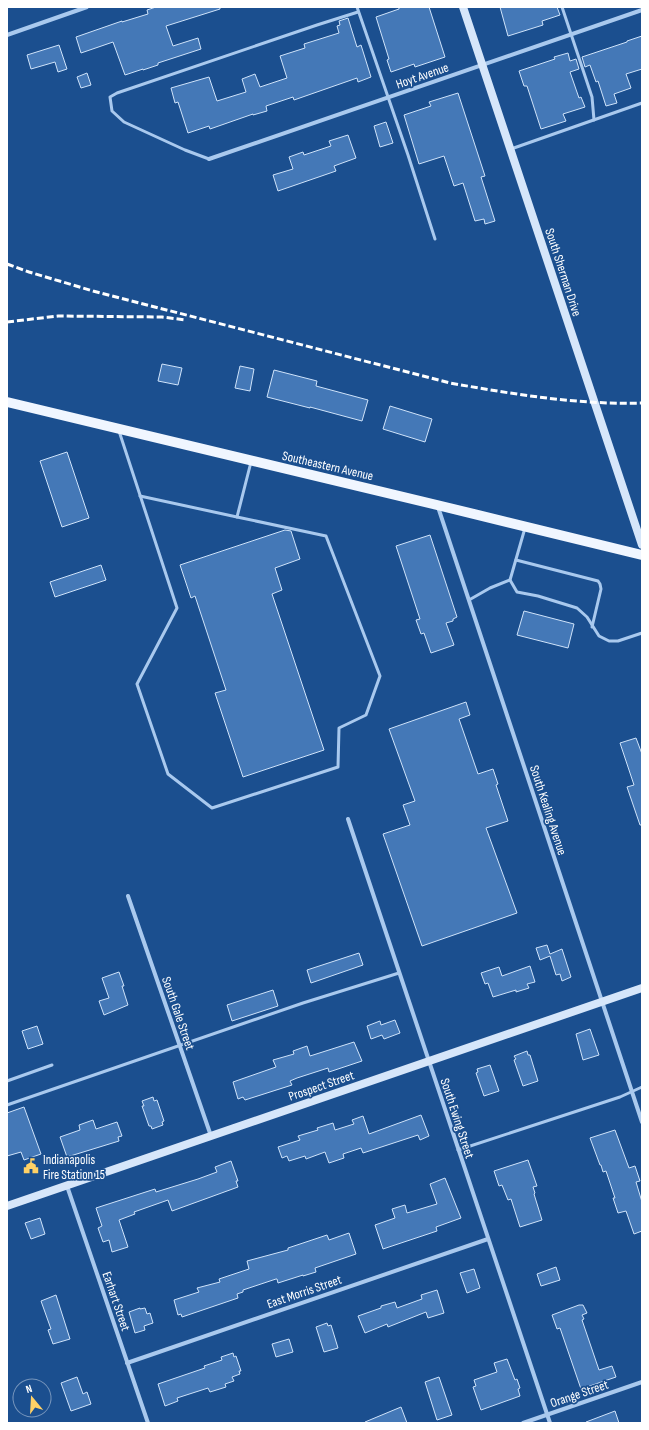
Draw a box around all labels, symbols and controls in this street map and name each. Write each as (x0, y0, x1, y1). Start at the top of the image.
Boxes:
street label: Hoyt Avenue (394, 59, 451, 92)
street label: South Sherman Drive (541, 226, 585, 318)
street label: Southeastern Avenue (281, 448, 375, 484)
street label: South Kealing Avenue (526, 763, 570, 857)
street label: South Gale Street (158, 975, 198, 1052)
street label: Prospect Street (286, 1067, 356, 1105)
street label: South Ewing Street (437, 1076, 478, 1160)
place label: Indianapolis Fire Station 15 (43, 1152, 105, 1183)
public building icon: Indianapolis Fire Station 15 (22, 1157, 40, 1175)
street label: Earhart Street (98, 1269, 134, 1333)
street label: East Morris Street (265, 1272, 344, 1312)
street label: Orange Street (548, 1377, 610, 1411)
north arrow (12, 1378, 52, 1418)
text: N (24, 1382, 34, 1396)

